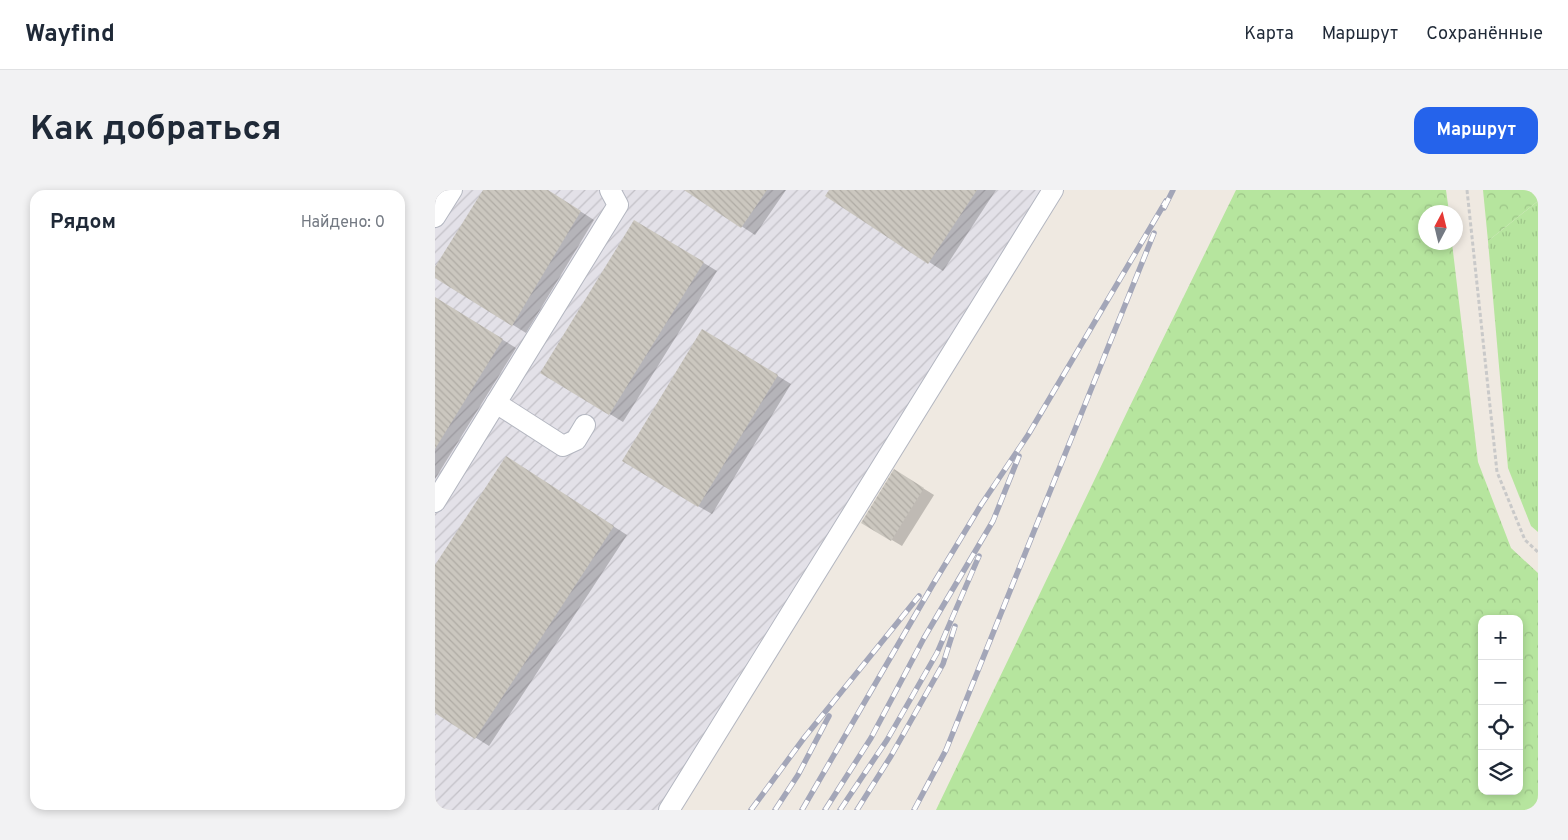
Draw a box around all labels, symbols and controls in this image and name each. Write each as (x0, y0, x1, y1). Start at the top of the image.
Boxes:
text: Wayfind (25, 20, 115, 50)
text: Карта (1244, 23, 1294, 46)
text: Маршрут (1322, 23, 1398, 46)
text: Сохранённые (1426, 23, 1543, 46)
button: Маршрут (1414, 107, 1538, 154)
text: Как добраться (30, 108, 282, 152)
north arrow (1418, 205, 1463, 250)
text: Рядом (50, 209, 116, 236)
text: Найдено: 0 (301, 213, 385, 233)
map controls (1478, 615, 1523, 795)
button: + (1478, 615, 1523, 660)
button: − (1478, 660, 1523, 705)
button: locate (1478, 705, 1523, 750)
button: layers (1478, 750, 1523, 795)

